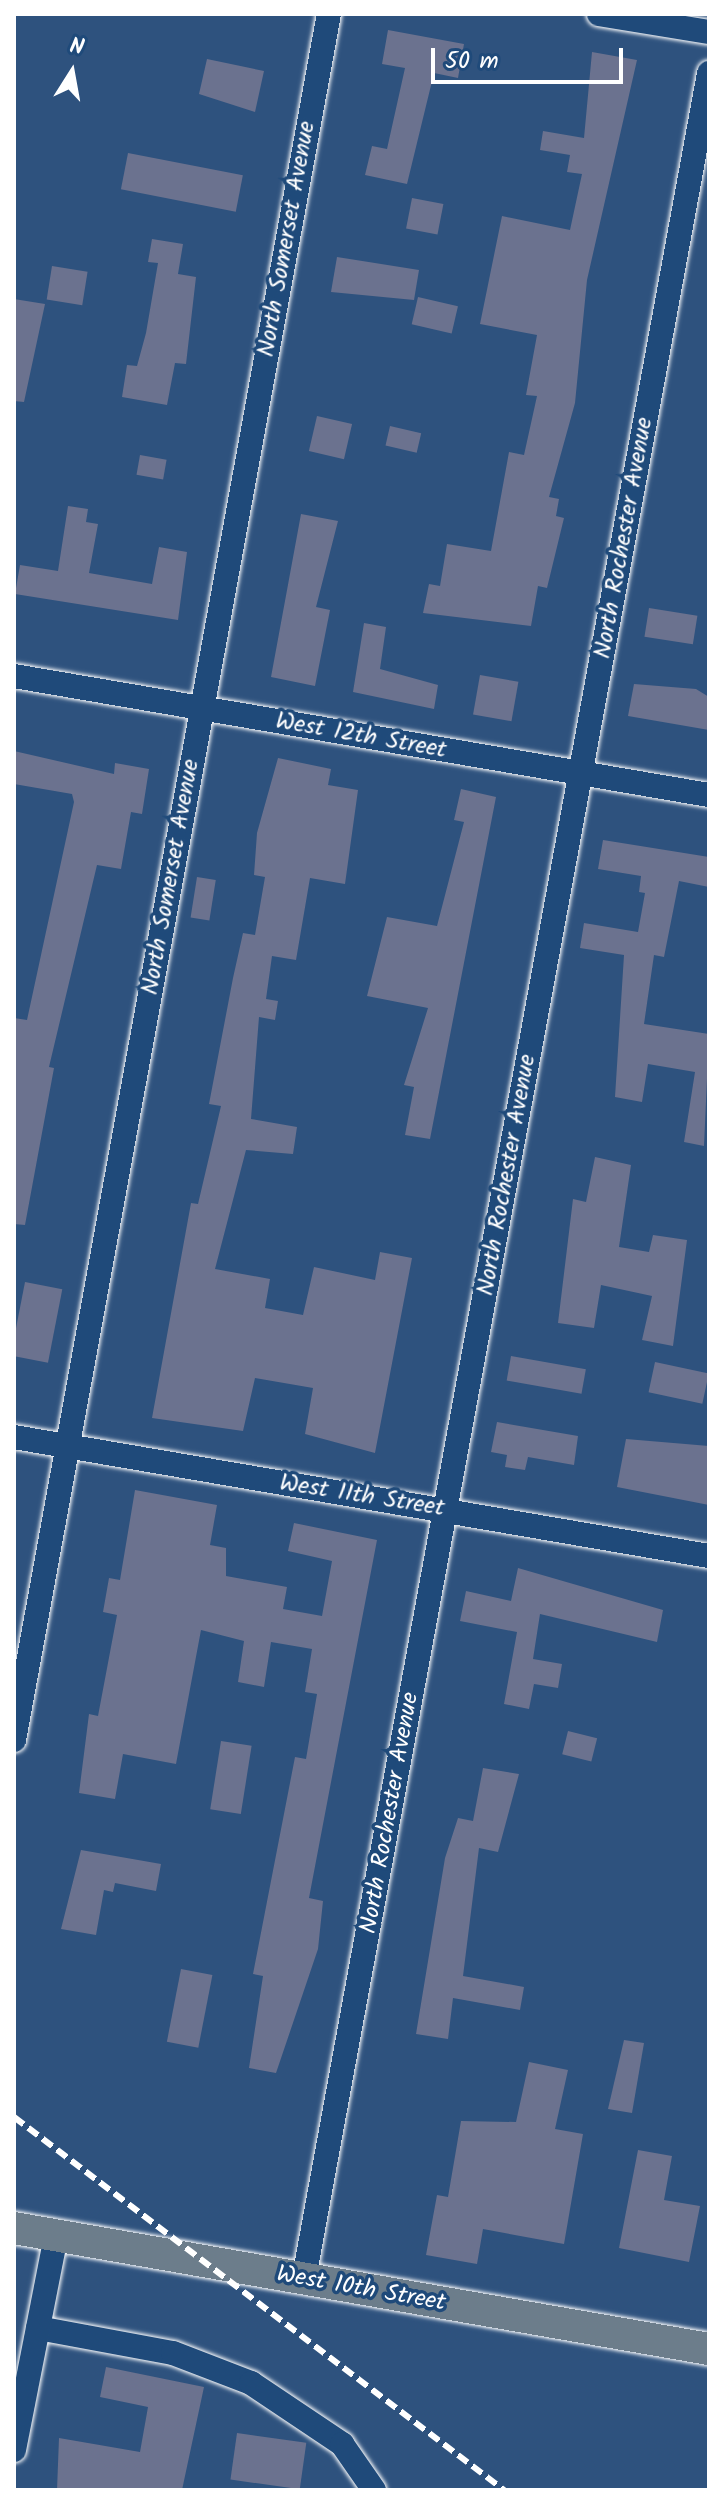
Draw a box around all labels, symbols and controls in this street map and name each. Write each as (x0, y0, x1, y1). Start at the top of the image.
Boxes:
text: N (67, 29, 87, 66)
north arrow (32, 32, 112, 112)
scale bar (435, 32, 627, 82)
text: 50 m (445, 42, 499, 81)
street label: North Somerset Avenue (252, 119, 322, 359)
street label: North Rochester Avenue (589, 415, 659, 661)
street label: West 12th Street (273, 707, 449, 765)
street label: North Somerset Avenue (136, 757, 206, 997)
street label: North Rochester Avenue (472, 1052, 542, 1298)
street label: West 11th Street (278, 1469, 446, 1523)
street label: North Rochester Avenue (355, 1690, 425, 1936)
street label: West 10th Street (274, 2260, 448, 2318)

